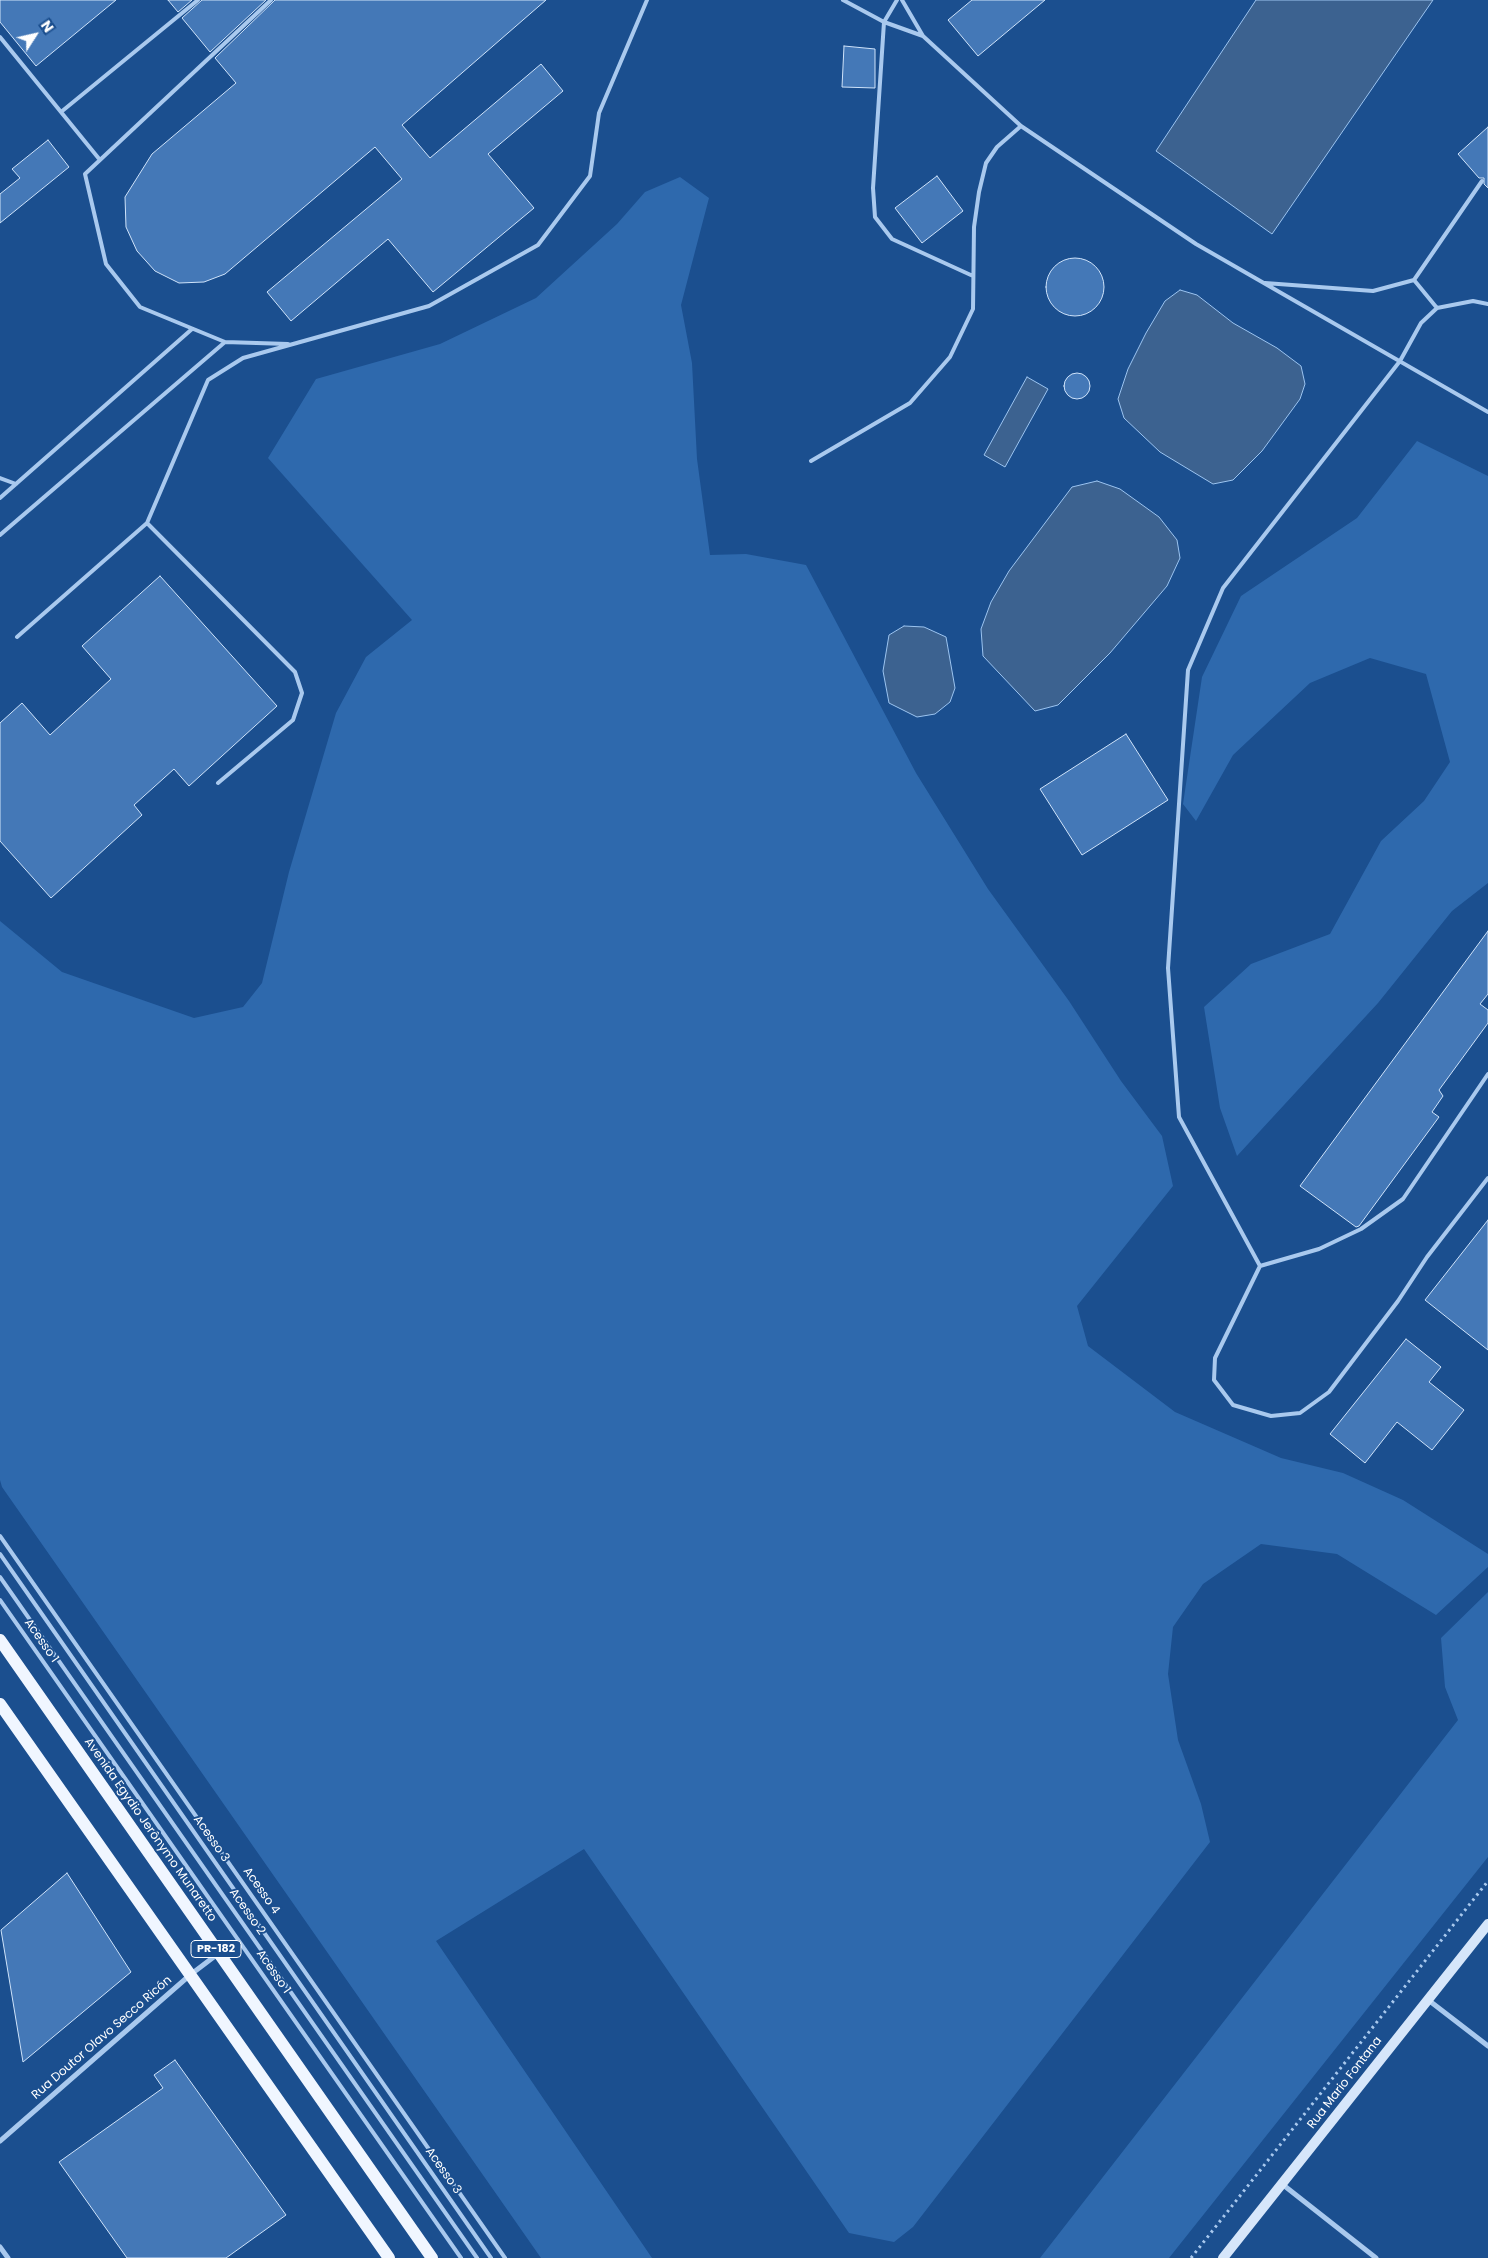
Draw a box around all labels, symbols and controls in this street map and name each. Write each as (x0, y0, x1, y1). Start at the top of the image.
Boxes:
north arrow (10, 10, 60, 60)
text: N (36, 16, 58, 36)
street label: Acesso 1 (21, 1616, 61, 1666)
street label: Avenida Egydio Jerônymo Munaretto (81, 1735, 219, 1925)
street label: Acesso 3 (190, 1813, 232, 1865)
street label: Acesso 4 (240, 1865, 282, 1917)
street label: Acesso 2 (226, 1886, 268, 1938)
road number: PR-182 (191, 1940, 241, 1958)
street label: Acesso 1 (253, 1947, 293, 1997)
street label: Rua Doutor Olavo Secco Ricón (29, 1973, 175, 2103)
street label: Rua Mario Fontana (1305, 2034, 1385, 2132)
street label: Acesso 3 (422, 2145, 464, 2197)

